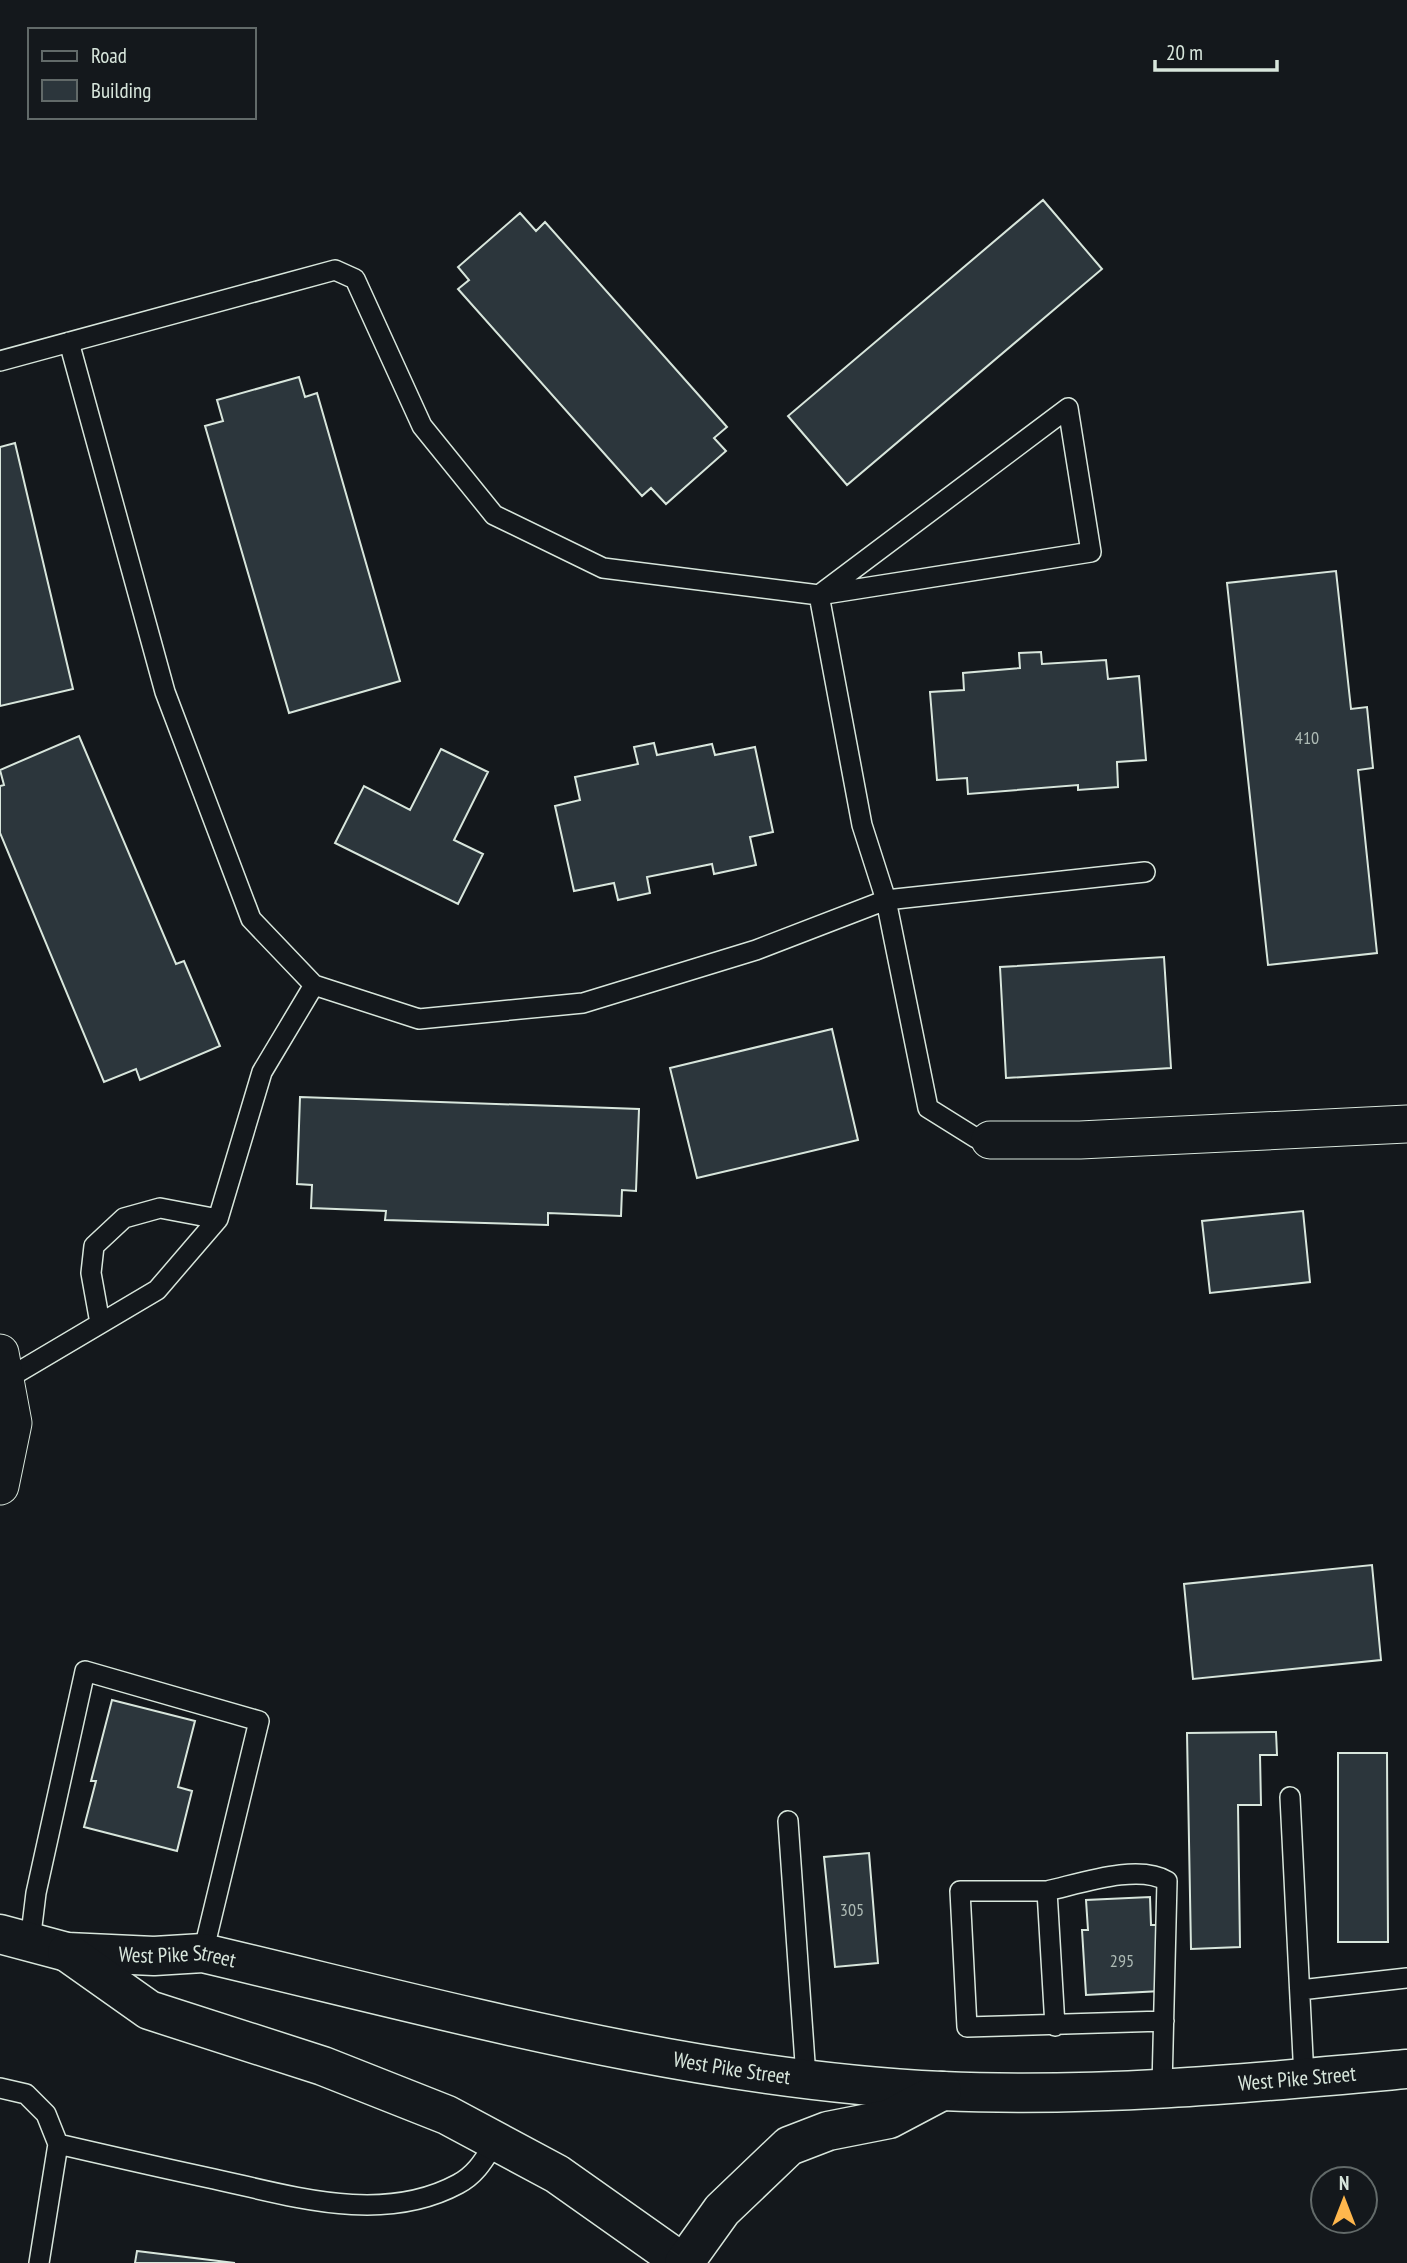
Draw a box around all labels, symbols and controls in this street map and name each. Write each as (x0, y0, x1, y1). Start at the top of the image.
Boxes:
legend (28, 28, 256, 119)
scale bar (1155, 28, 1278, 72)
text: 20 m (1166, 39, 1203, 66)
text: Road (91, 42, 127, 69)
text: Building (91, 77, 151, 104)
house number: 410 (1295, 726, 1319, 749)
house number: 305 (840, 1898, 864, 1921)
street label: West Pike Street (118, 1939, 239, 1973)
house number: 295 (1110, 1949, 1134, 1972)
street label: West Pike Street (671, 2045, 792, 2090)
street label: West Pike Street (1237, 2060, 1357, 2097)
north arrow (1309, 2165, 1379, 2235)
text: N (1339, 2171, 1349, 2195)

